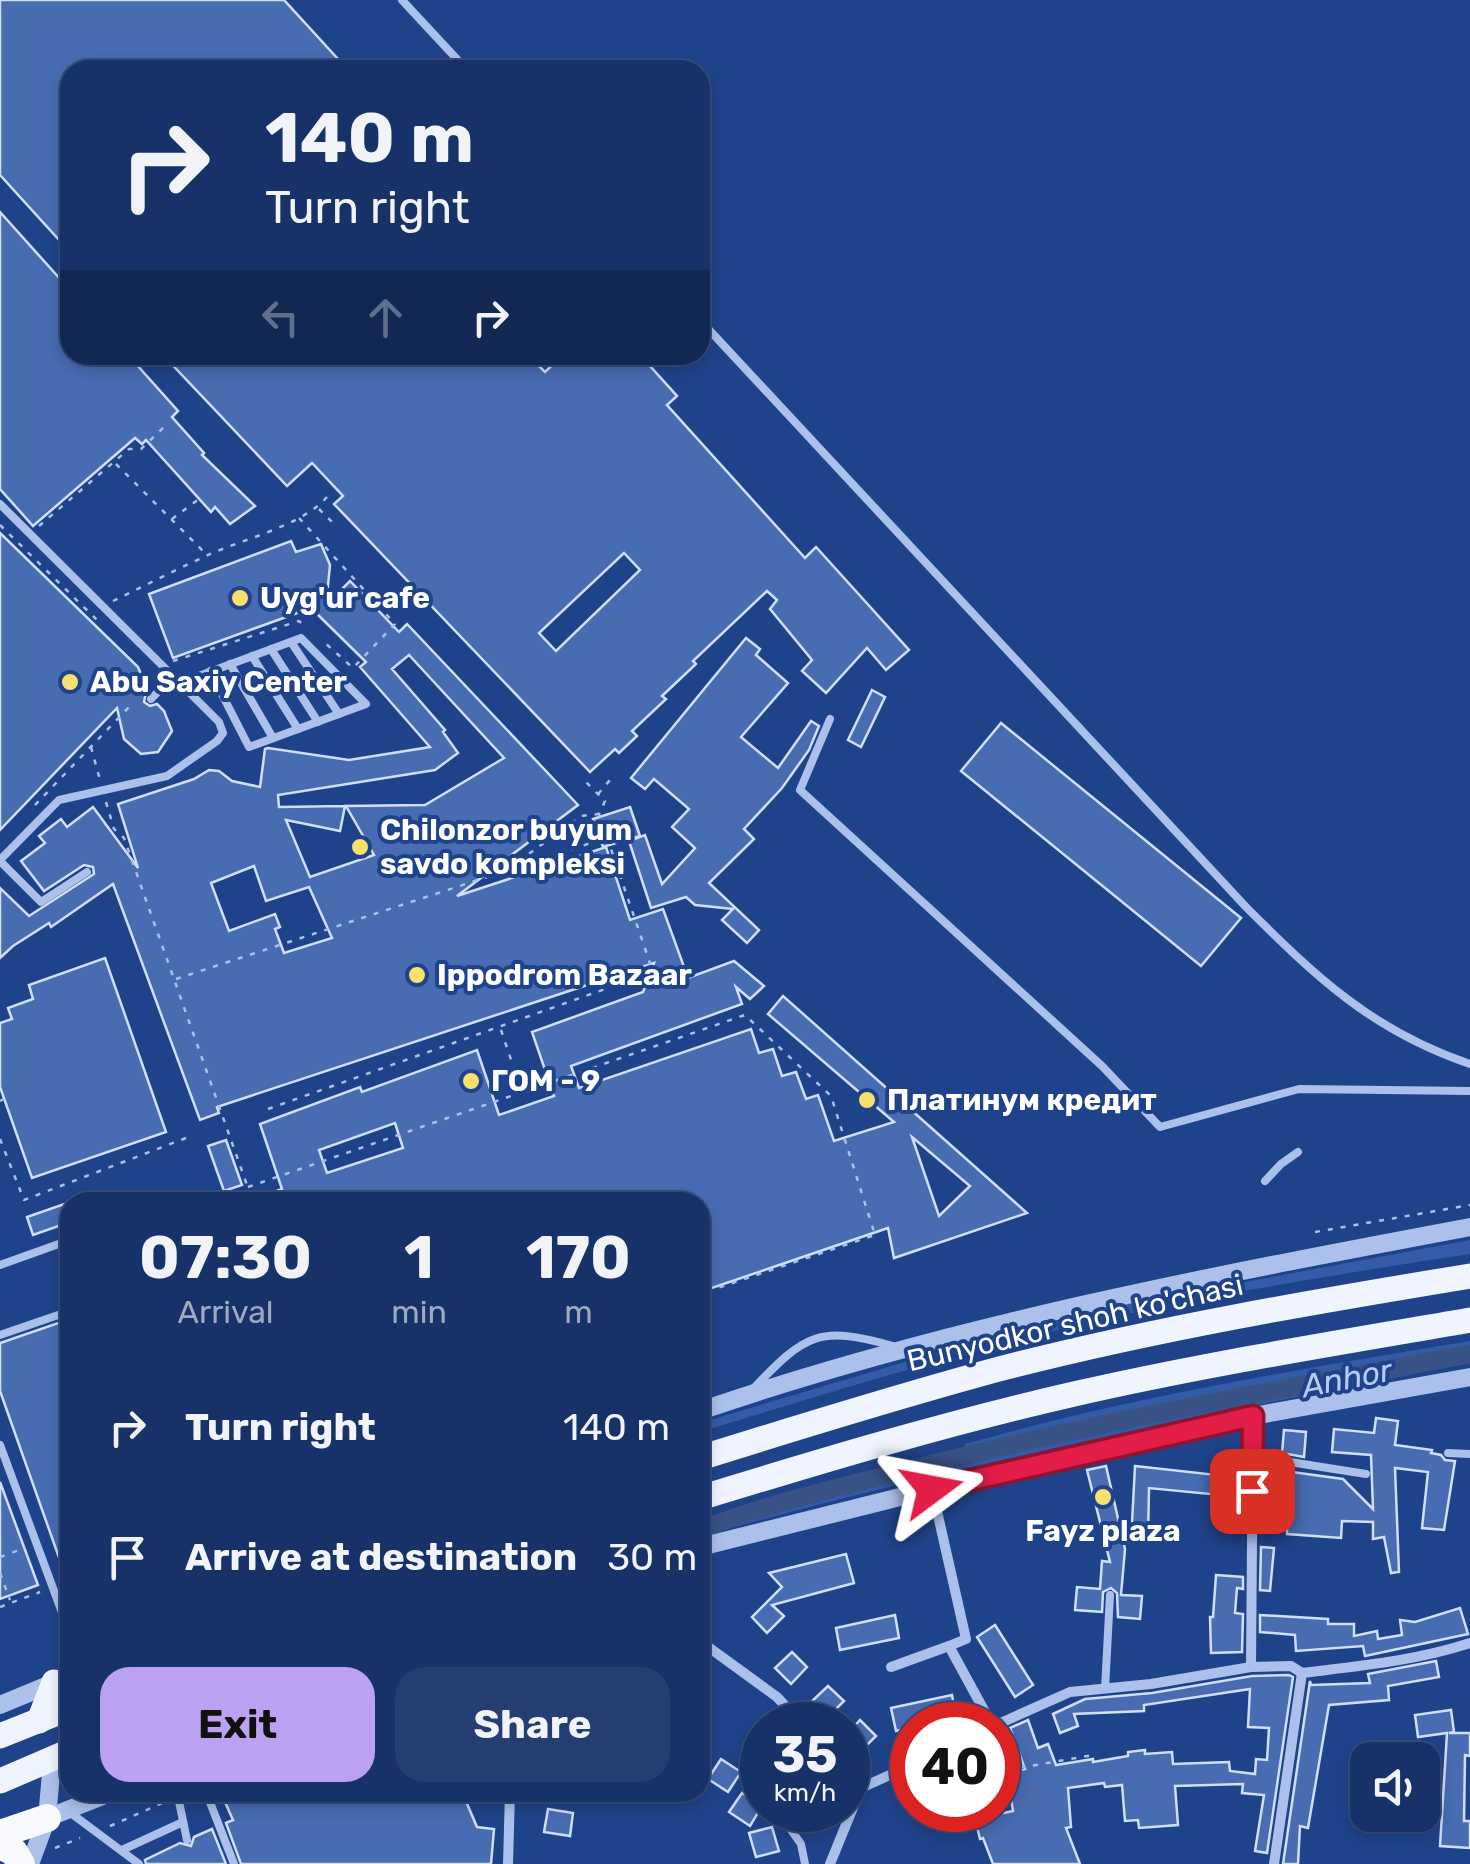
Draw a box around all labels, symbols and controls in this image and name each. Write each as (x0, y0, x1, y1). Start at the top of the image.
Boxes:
text: 140 m (265, 97, 474, 180)
icon: right (100, 100, 230, 230)
text: Turn right (265, 181, 469, 234)
icon: left (253, 290, 308, 345)
icon: ahead (358, 290, 413, 345)
icon: right (463, 290, 518, 345)
place label: Uyg'ur cafe (260, 580, 430, 616)
marker: Uyg'ur cafe (229, 587, 251, 609)
place label: Abu Saxiy Center (90, 664, 347, 700)
marker: Abu Saxiy Center (59, 671, 81, 693)
place label: Chilonzor buyum savdo kompleksi (380, 812, 632, 882)
marker: Chilonzor buyum savdo kompleksi (349, 836, 371, 858)
place label: Ippodrom Bazaar (437, 957, 692, 993)
marker: Ippodrom Bazaar (406, 964, 428, 986)
place label: ГОМ - 9 (491, 1063, 600, 1099)
marker: ГОМ - 9 (460, 1070, 482, 1092)
place label: Платинум кредит (887, 1082, 1157, 1118)
marker: Платинум кредит (856, 1089, 878, 1111)
text: 07:30 (139, 1222, 312, 1293)
text: 1 (404, 1222, 434, 1293)
text: 170 (526, 1222, 631, 1293)
street label: Bunyodkor shoh ko'chasi (903, 1267, 1247, 1379)
text: Arrival (178, 1293, 274, 1331)
text: min (391, 1293, 447, 1331)
text: m (564, 1293, 593, 1331)
water label: Anhor (1297, 1350, 1397, 1406)
icon: right (100, 1400, 155, 1455)
text: Turn right (185, 1404, 376, 1450)
text: 140 m (563, 1404, 670, 1450)
position arrow (880, 1437, 984, 1541)
pin (1210, 1449, 1295, 1534)
icon: arrive (1225, 1464, 1280, 1519)
marker: Fayz plaza (1092, 1486, 1114, 1508)
place label: Fayz plaza (1025, 1513, 1181, 1549)
icon: arrive (100, 1530, 155, 1585)
text: Arrive at destination (185, 1534, 577, 1580)
text: 30 m (607, 1534, 697, 1580)
button: Exit (100, 1667, 375, 1782)
button: Share (395, 1667, 670, 1782)
speed limit sign: 40 (890, 1702, 1020, 1832)
text: 35 (772, 1725, 838, 1785)
map controls (1350, 1742, 1440, 1832)
button: sound (1350, 1742, 1440, 1832)
text: km/h (774, 1778, 836, 1807)

